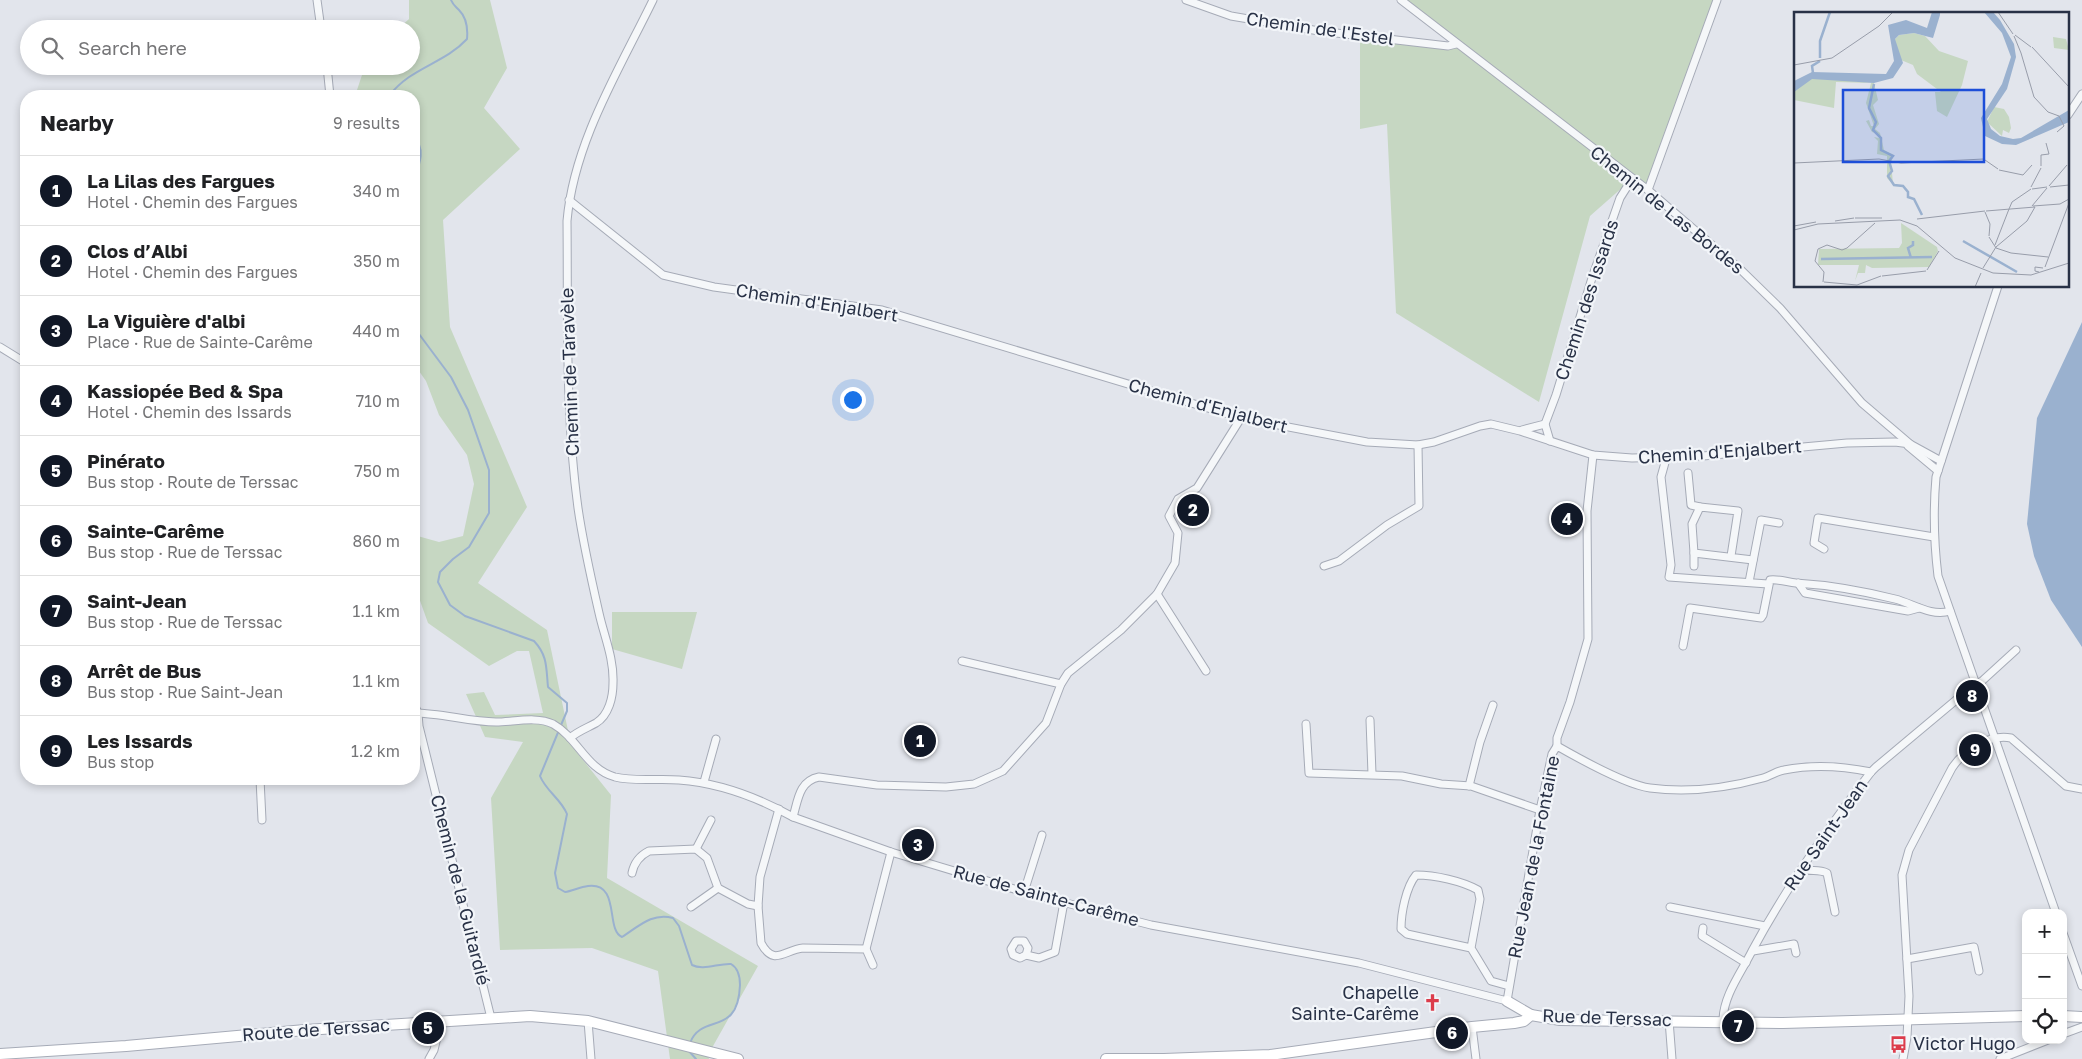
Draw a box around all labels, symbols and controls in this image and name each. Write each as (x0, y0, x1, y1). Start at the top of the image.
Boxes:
street label: Chemin de l'Estel (1245, 7, 1396, 49)
inset map (1794, 12, 2070, 288)
search box (20, 20, 420, 75)
icon: search (38, 34, 66, 62)
text: Search here (78, 36, 187, 59)
text: Nearby (40, 110, 114, 136)
text: 9 results (333, 113, 400, 133)
street label: Chemin de Las Bordes (1586, 140, 1749, 278)
text: La Lilas des Fargues (87, 169, 275, 192)
text: 1 (52, 181, 60, 201)
text: 340 m (353, 181, 400, 201)
text: Hotel · Chemin des Fargues (87, 192, 298, 212)
street label: Chemin des Issards (1550, 216, 1622, 383)
text: Clos d’Albi (87, 239, 188, 262)
text: 2 (51, 251, 61, 271)
text: 350 m (353, 251, 400, 271)
text: Hotel · Chemin des Fargues (87, 262, 298, 282)
street label: Chemin d'Enjalbert (734, 278, 900, 326)
street label: Chemin de Taravèle (555, 287, 583, 457)
text: La Viguière d'albi (87, 309, 246, 332)
text: 3 (51, 321, 61, 341)
text: 440 m (352, 321, 400, 341)
text: Place · Rue de Sainte-Carême (87, 332, 313, 352)
street label: Chemin d'Enjalbert (1126, 373, 1290, 437)
text: Kassiopée Bed & Spa (87, 379, 283, 402)
your location (840, 387, 866, 413)
text: 4 (51, 391, 61, 411)
text: 710 m (356, 391, 400, 411)
text: Hotel · Chemin des Issards (87, 402, 292, 422)
street label: Chemin d'Enjalbert (1637, 434, 1802, 468)
text: Pinérato (87, 449, 165, 472)
text: 5 (51, 461, 61, 481)
text: 750 m (354, 461, 400, 481)
text: Bus stop · Route de Terssac (87, 472, 299, 492)
pin: 2 (1177, 491, 1209, 529)
pin: 4 (1551, 500, 1583, 538)
text: Sainte-Carême (87, 519, 224, 542)
text: 6 (51, 531, 61, 551)
text: 860 m (352, 531, 400, 551)
text: Bus stop · Rue de Terssac (87, 542, 282, 562)
text: Saint-Jean (87, 589, 187, 612)
text: 7 (52, 601, 60, 621)
text: 1.1 km (352, 601, 400, 621)
text: Bus stop · Rue de Terssac (87, 612, 282, 632)
text: Arrêt de Bus (87, 659, 201, 682)
text: 8 (51, 671, 61, 691)
text: 1.1 km (352, 671, 400, 691)
pin: 8 (1956, 677, 1988, 715)
text: Bus stop · Rue Saint-Jean (87, 682, 283, 702)
pin: 1 (904, 722, 936, 760)
text: Les Issards (87, 729, 193, 752)
pin: 9 (1959, 731, 1991, 769)
text: 9 (51, 741, 61, 761)
text: 1.2 km (351, 741, 400, 761)
text: Bus stop (87, 752, 154, 772)
street label: Rue Jean de la Fontaine (1503, 753, 1563, 960)
street label: Rue Saint-Jean (1779, 775, 1872, 894)
street label: Chemin de la Guitardié (427, 792, 495, 987)
pin: 3 (902, 826, 934, 864)
street label: Rue de Sainte-Carême (951, 860, 1142, 930)
map controls (2022, 909, 2067, 1044)
button: + (2022, 909, 2067, 954)
button: − (2022, 954, 2067, 999)
place label: Chapelle Sainte-Carême (1291, 981, 1419, 1024)
church icon: Chapelle Sainte-Carême (1423, 993, 1443, 1013)
button: locate (2022, 999, 2067, 1044)
street label: Rue de Terssac (1542, 1004, 1672, 1030)
pin: 7 (1722, 1007, 1754, 1045)
pin: 5 (412, 1009, 444, 1047)
street label: Route de Terssac (241, 1013, 391, 1045)
pin: 6 (1436, 1014, 1468, 1052)
place label: Victor Hugo (1913, 1032, 2016, 1054)
bus stop icon: Victor Hugo (1889, 1034, 1909, 1054)

